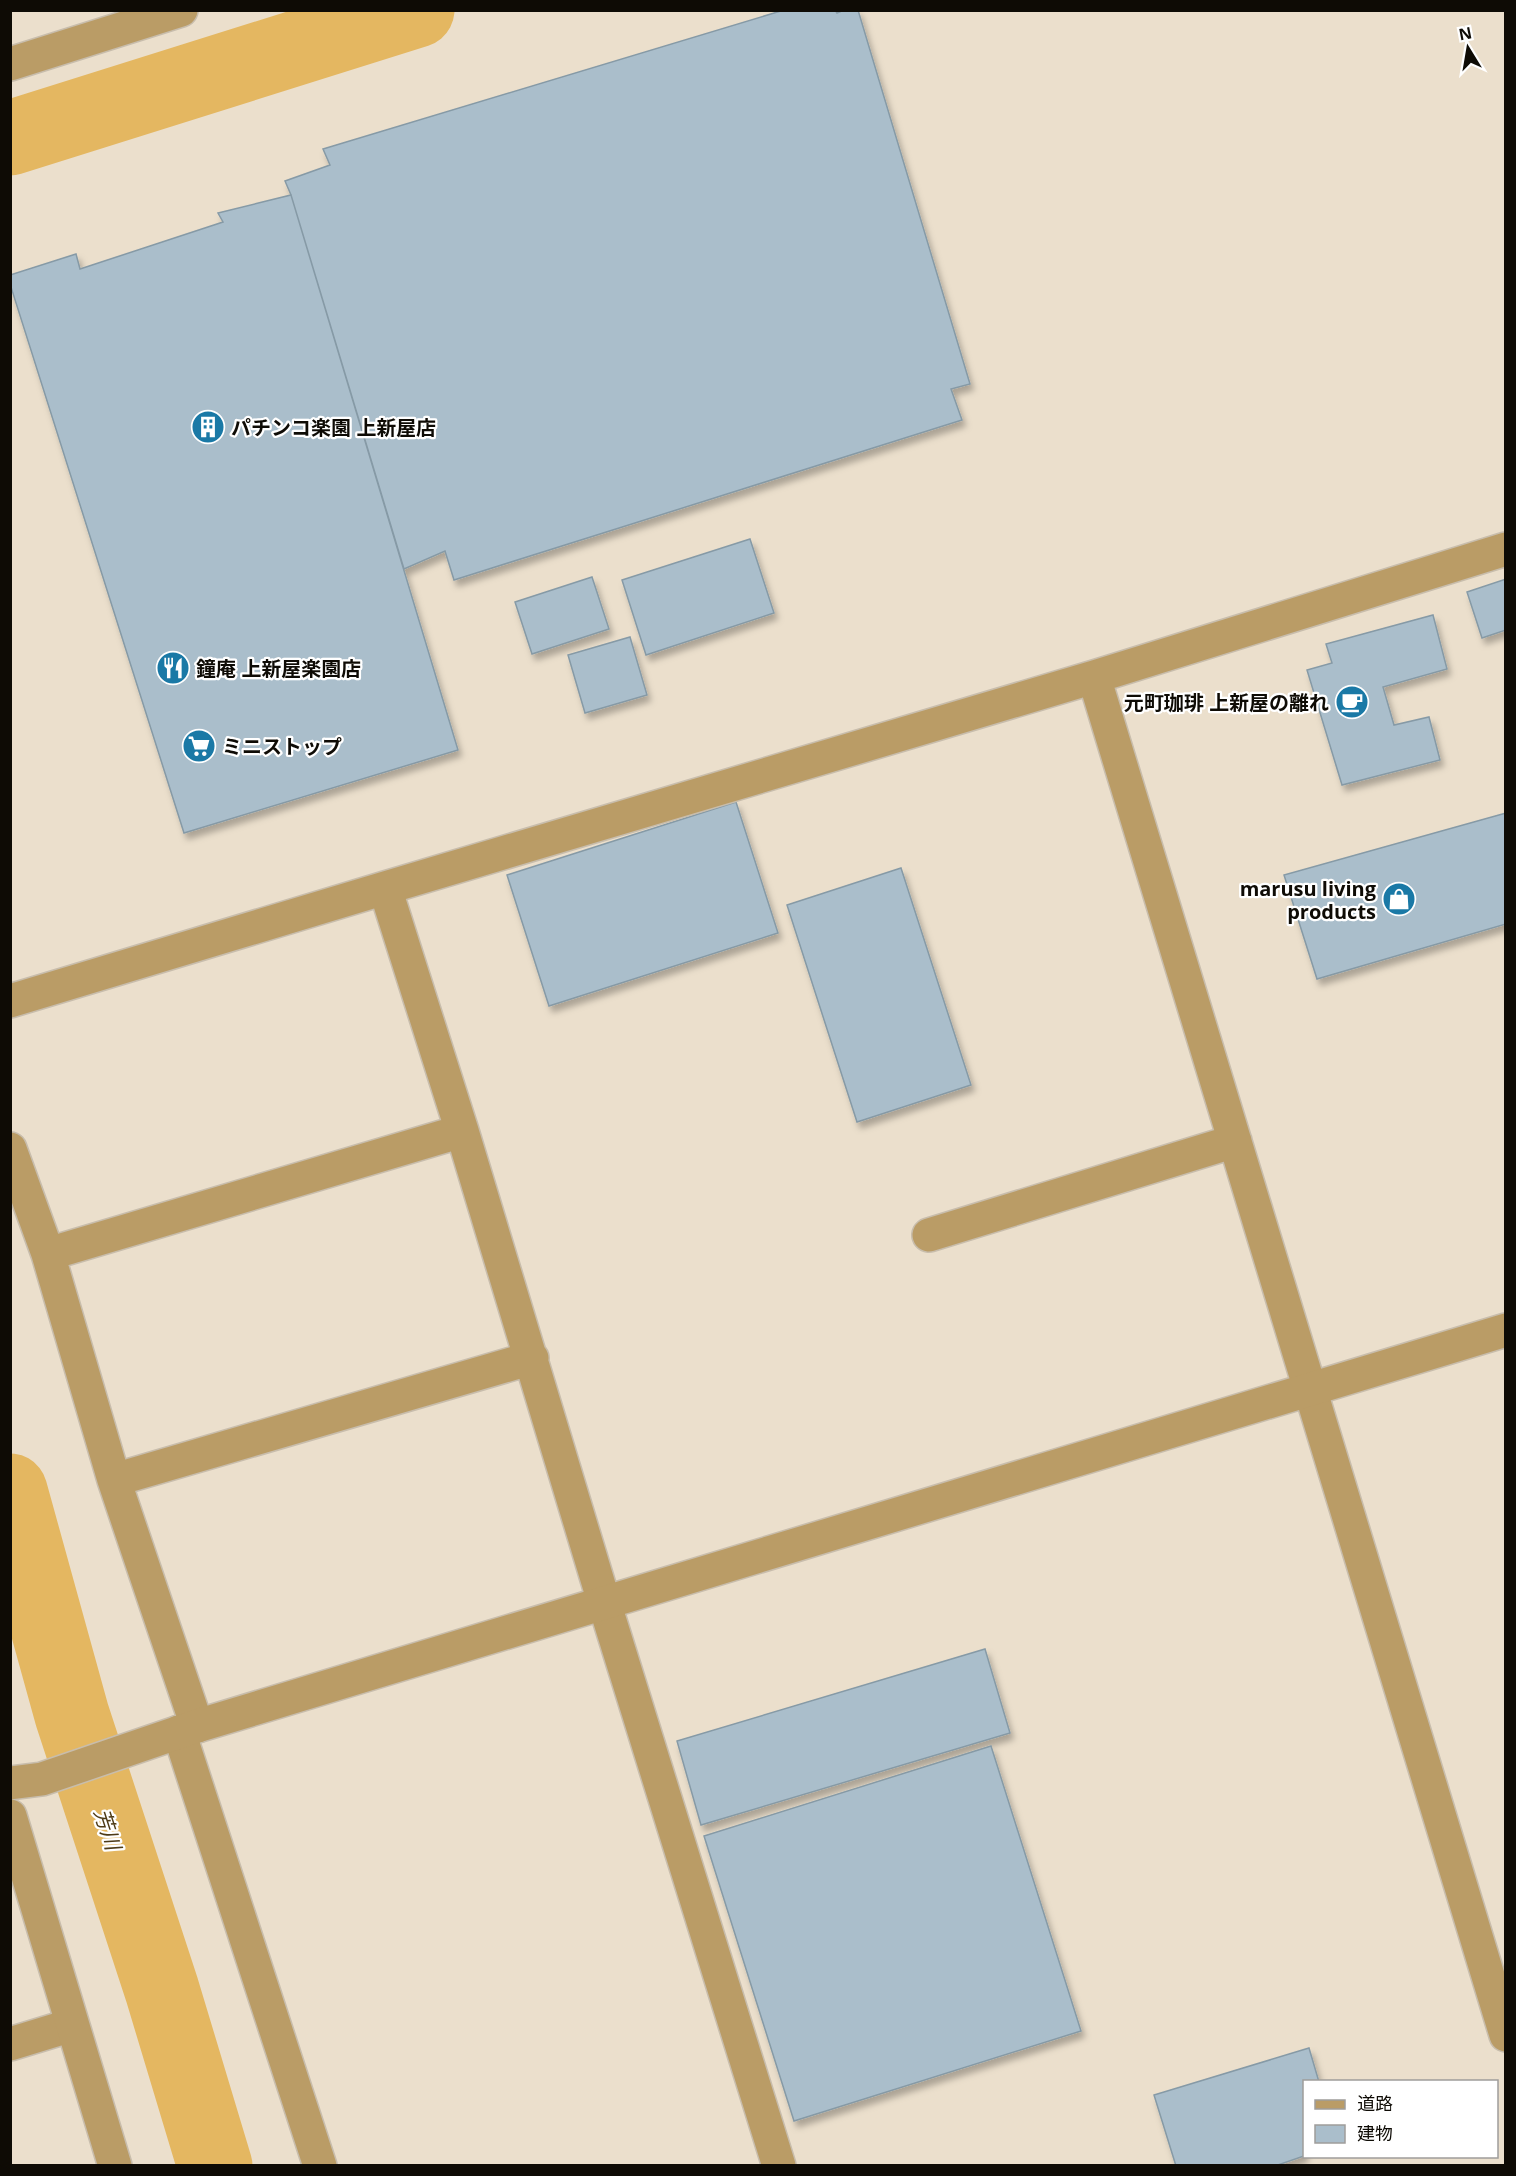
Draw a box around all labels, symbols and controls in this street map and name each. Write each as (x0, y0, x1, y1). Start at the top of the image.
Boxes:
north arrow (1438, 18, 1498, 78)
text: N (1457, 21, 1474, 45)
building icon: パチンコ楽園 上新屋店 (190, 409, 226, 445)
place label: パチンコ楽園 上新屋店 (231, 414, 436, 441)
restaurant icon: 鐘庵 上新屋楽園店 (155, 650, 191, 686)
place label: 鐘庵 上新屋楽園店 (196, 655, 361, 682)
cafe icon: 元町珈琲 上新屋の離れ (1334, 684, 1370, 720)
place label: 元町珈琲 上新屋の離れ (1124, 689, 1329, 716)
supermarket icon: ミニストップ (181, 728, 217, 764)
place label: ミニストップ (222, 733, 342, 760)
place label: marusu living products (1240, 875, 1377, 925)
shop icon: marusu living products (1381, 881, 1417, 917)
water label: 芳川 (88, 1805, 128, 1855)
legend (1303, 2080, 1498, 2158)
text: 道路 (1357, 2091, 1393, 2115)
text: 建物 (1357, 2121, 1393, 2145)

